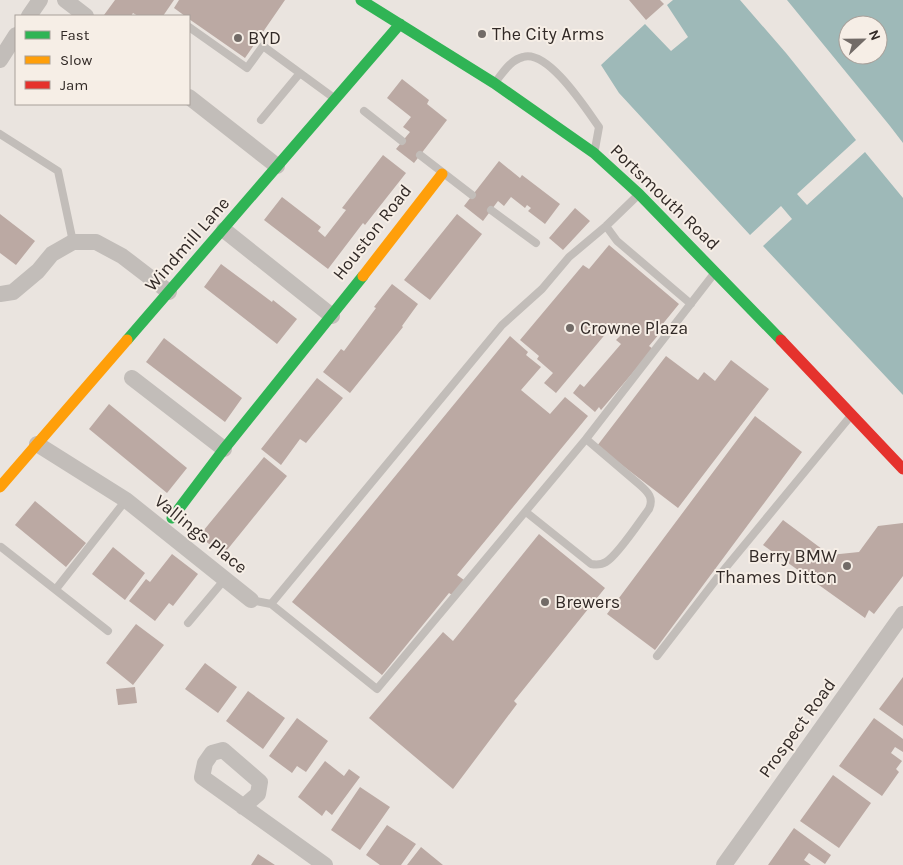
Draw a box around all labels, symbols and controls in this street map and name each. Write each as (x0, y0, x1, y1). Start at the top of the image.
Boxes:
legend (15, 15, 190, 105)
north arrow (838, 15, 888, 65)
place label: The City Arms (492, 23, 604, 45)
text: Fast (60, 26, 90, 44)
place label: BYD (248, 27, 281, 49)
text: N (865, 27, 884, 43)
marker: The City Arms (476, 28, 488, 40)
marker: BYD (232, 32, 244, 44)
text: Slow (60, 51, 92, 69)
text: Jam (60, 76, 88, 94)
street label: Portsmouth Road (606, 139, 724, 255)
street label: Houston Road (328, 180, 416, 284)
street label: Windmill Lane (140, 192, 234, 296)
place label: Crowne Plaza (580, 317, 688, 339)
marker: Crowne Plaza (564, 322, 576, 334)
street label: Vallings Place (150, 490, 252, 578)
place label: Berry BMW Thames Ditton (716, 545, 837, 588)
marker: Berry BMW Thames Ditton (841, 560, 853, 572)
place label: Brewers (555, 591, 620, 613)
marker: Brewers (539, 596, 551, 608)
street label: Prospect Road (754, 674, 840, 782)

